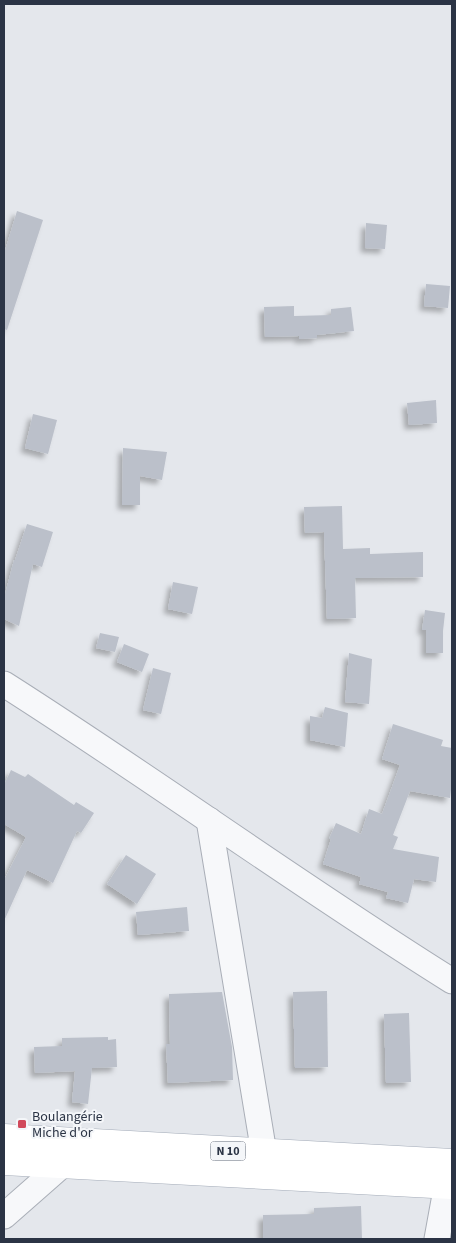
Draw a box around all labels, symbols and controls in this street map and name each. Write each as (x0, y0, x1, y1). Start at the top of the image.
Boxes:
place label: Boulangérie Miche d'or (32, 1107, 103, 1143)
marker: Boulangérie Miche d'or (16, 1118, 28, 1130)
road number: N 10 (210, 1142, 246, 1160)

